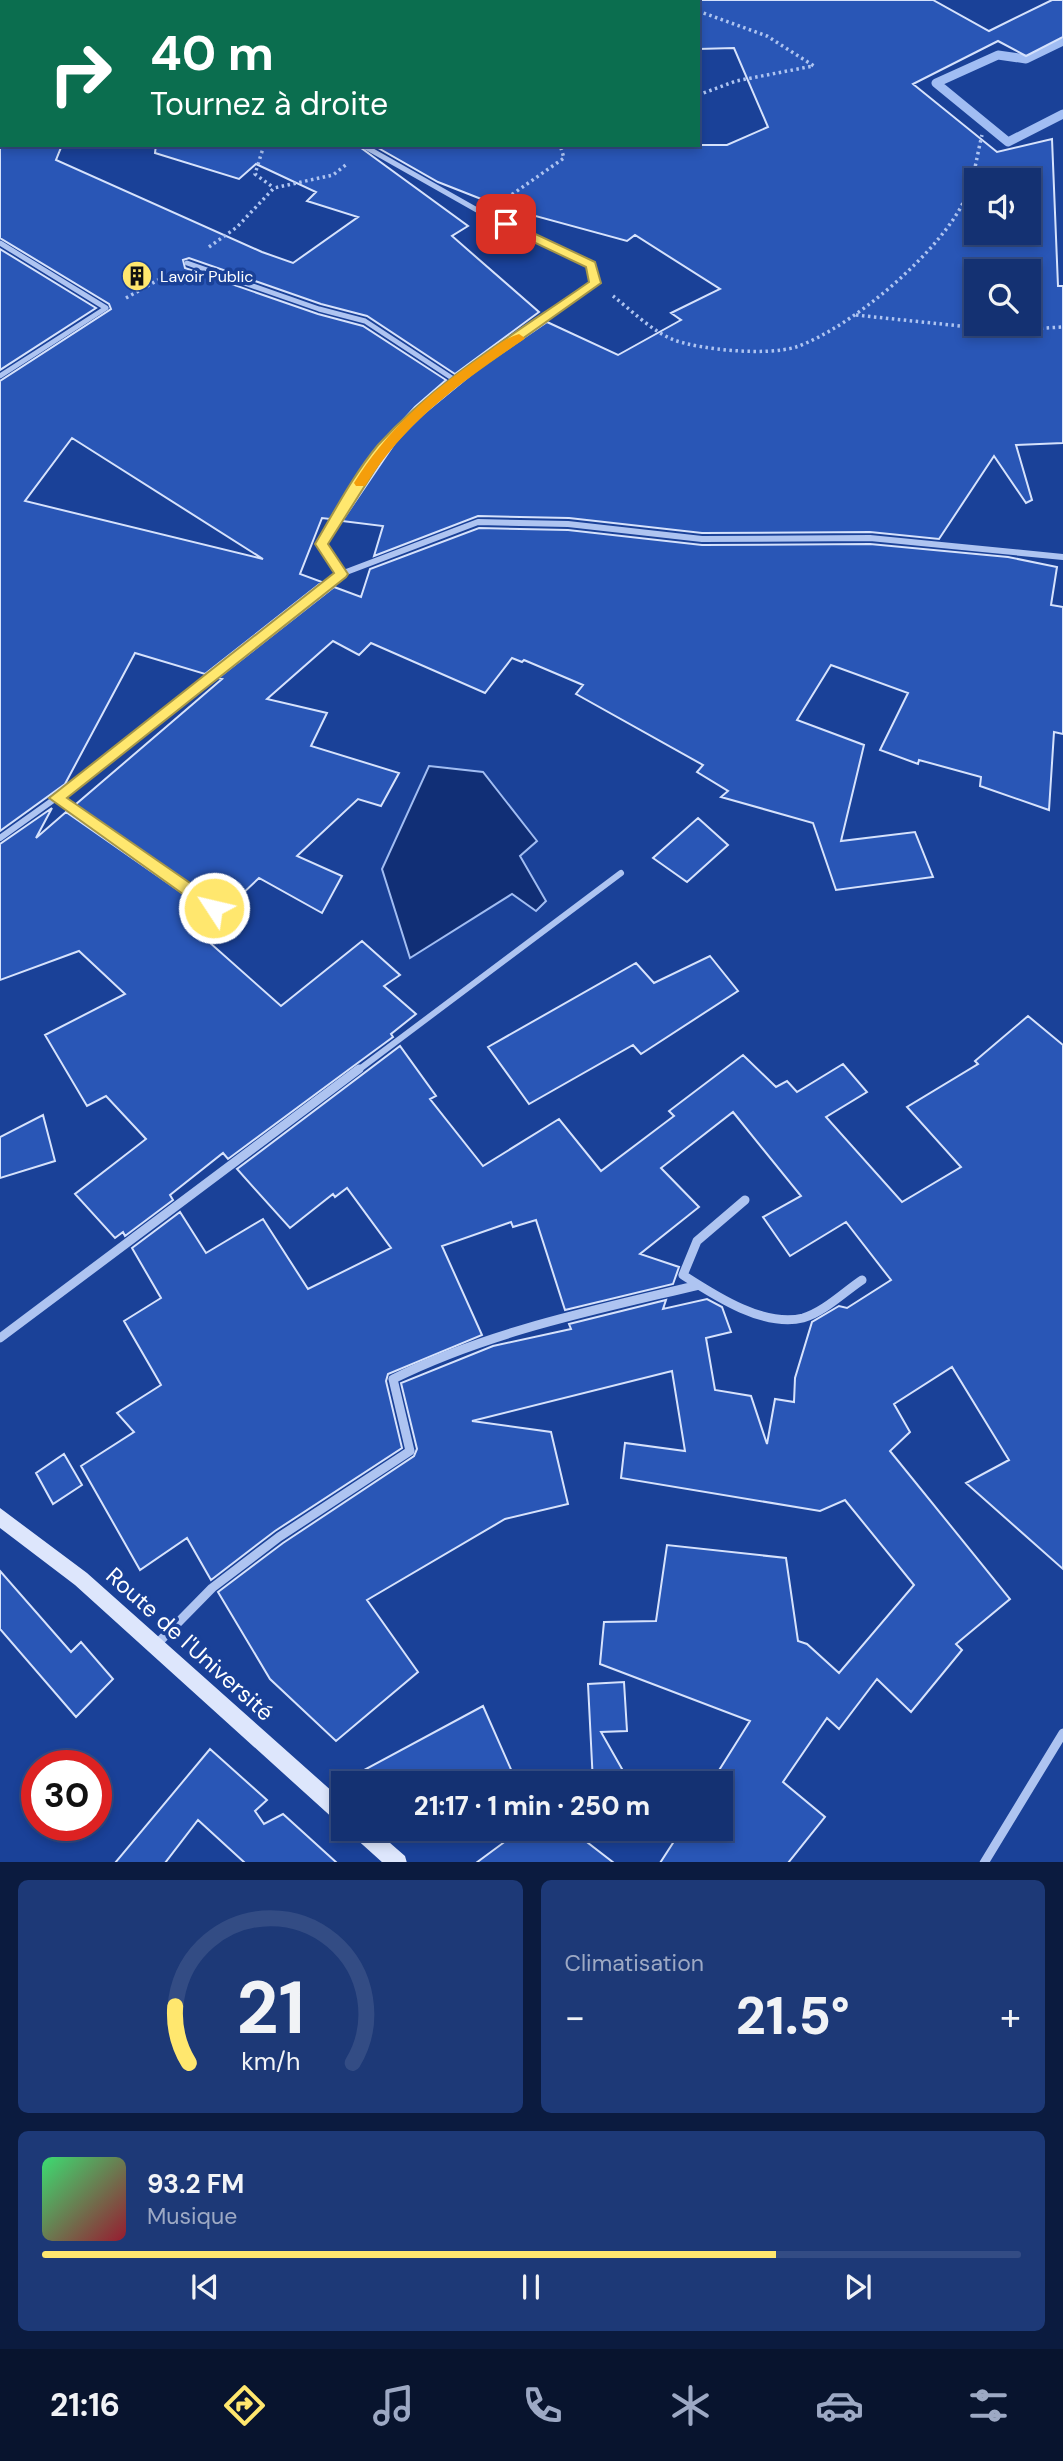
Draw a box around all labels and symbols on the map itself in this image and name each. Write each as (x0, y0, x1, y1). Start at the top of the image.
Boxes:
pin (476, 194, 536, 254)
building icon: Lavoir Public (120, 259, 154, 293)
place label: Lavoir Public (160, 266, 253, 287)
position arrow (177, 871, 251, 945)
street label: Route de l'Université (100, 1561, 280, 1727)
speed limit sign: 30 (21, 1750, 112, 1841)

